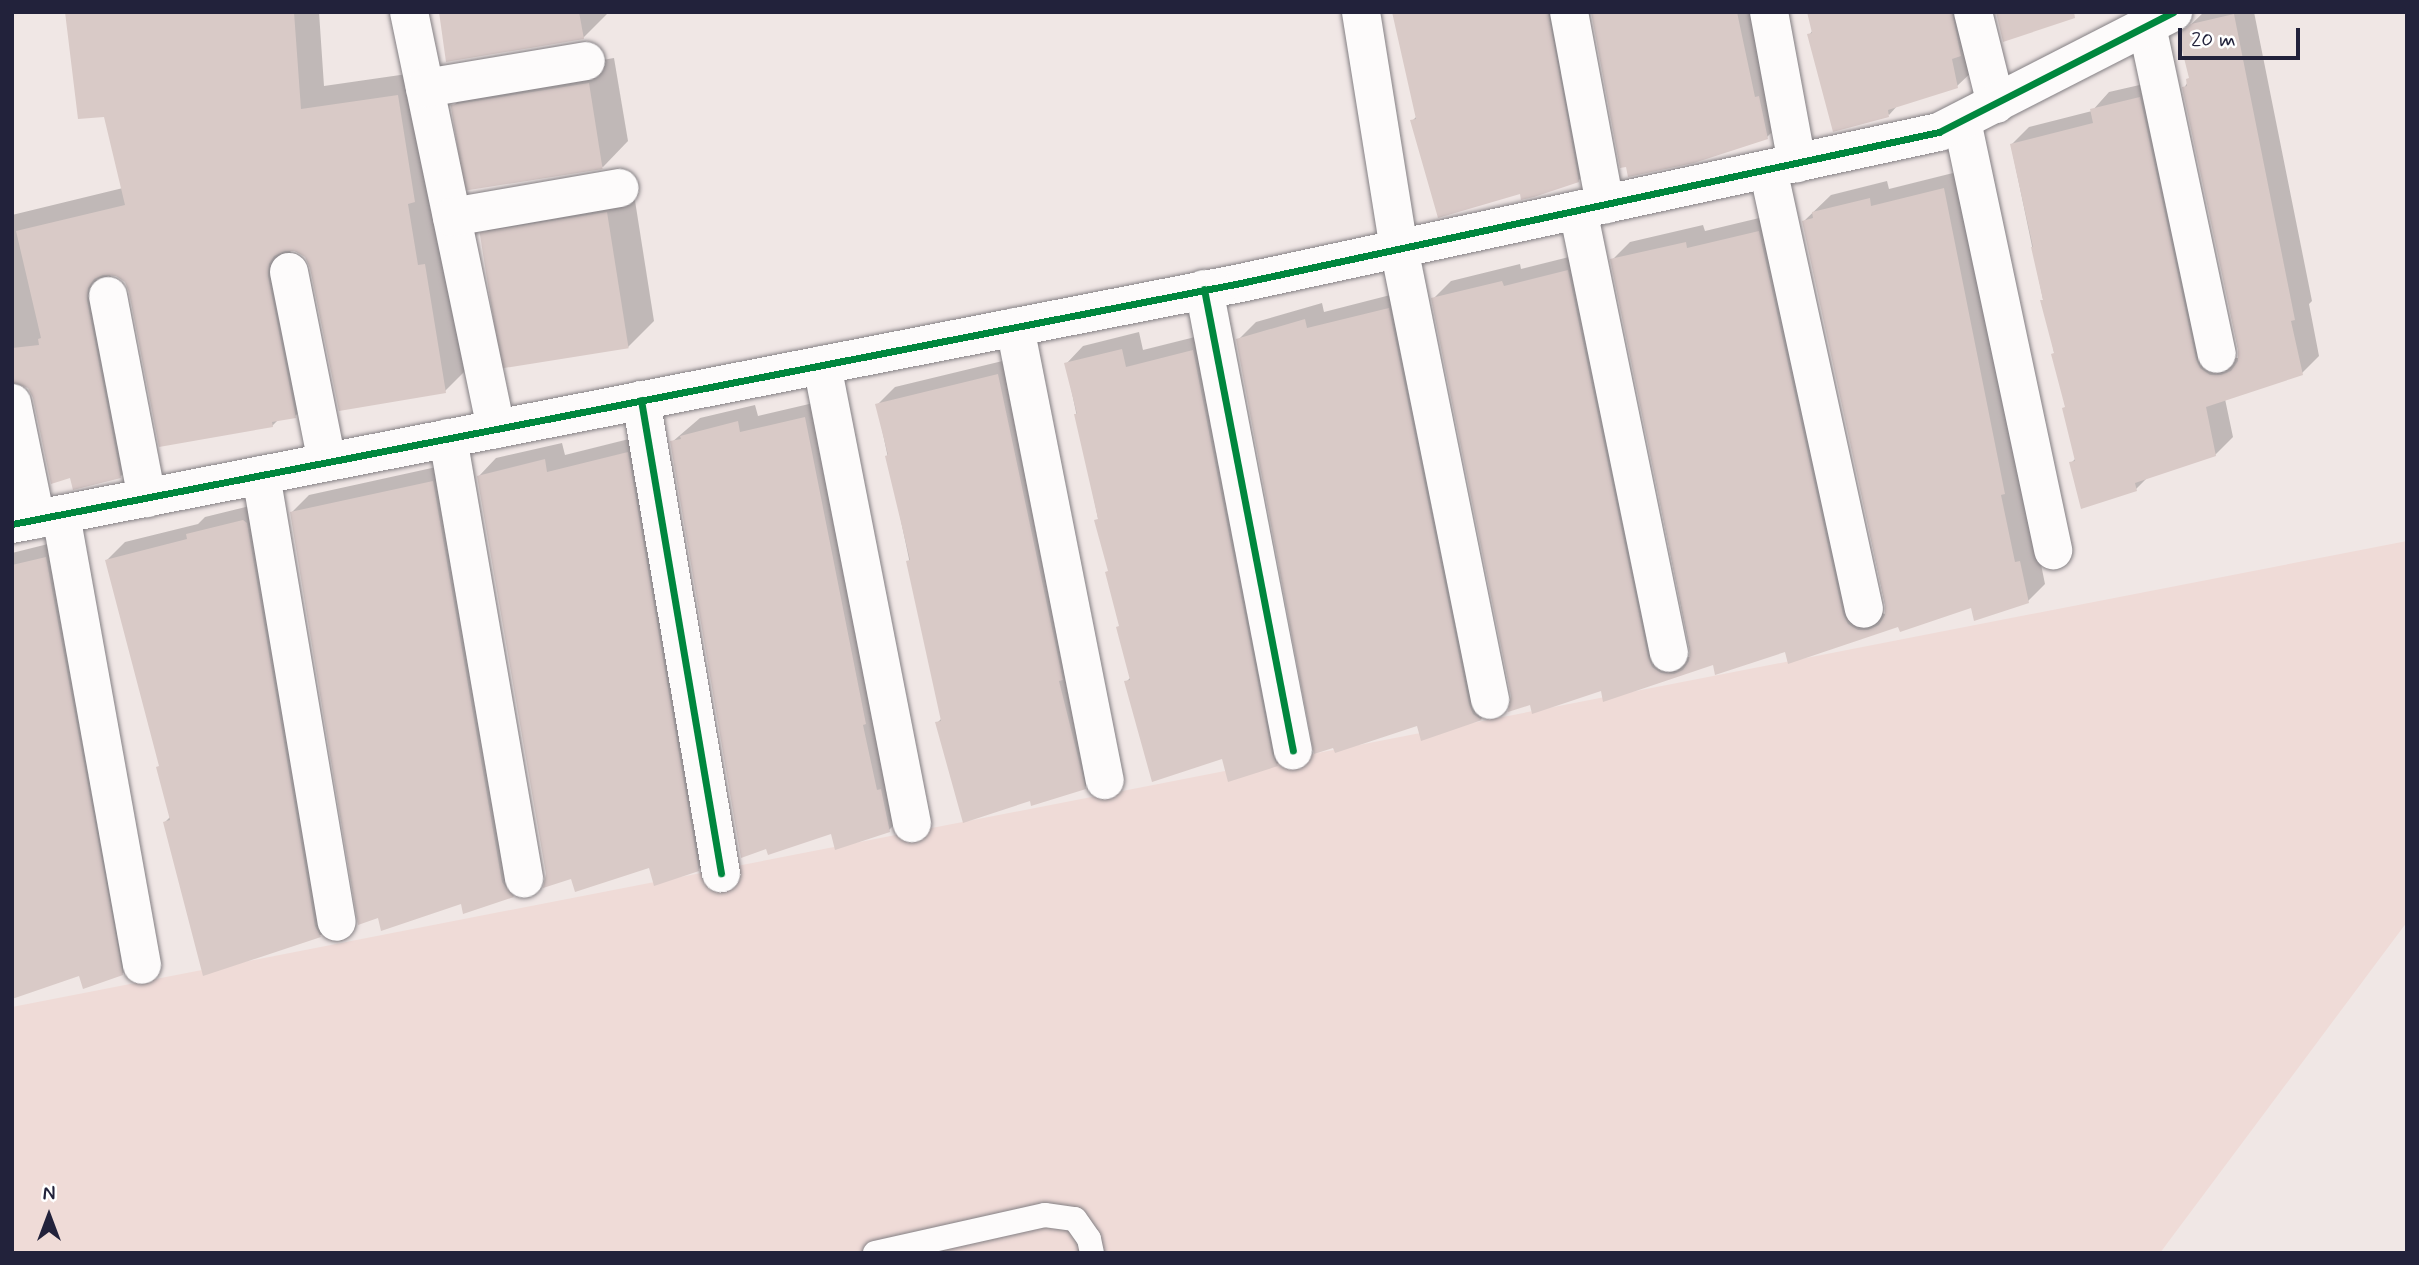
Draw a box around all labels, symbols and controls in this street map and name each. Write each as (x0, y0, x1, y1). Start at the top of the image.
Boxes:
scale bar (2181, 14, 2304, 58)
text: 20 m (2191, 26, 2236, 54)
north arrow (14, 1181, 84, 1251)
text: N (43, 1182, 55, 1207)

